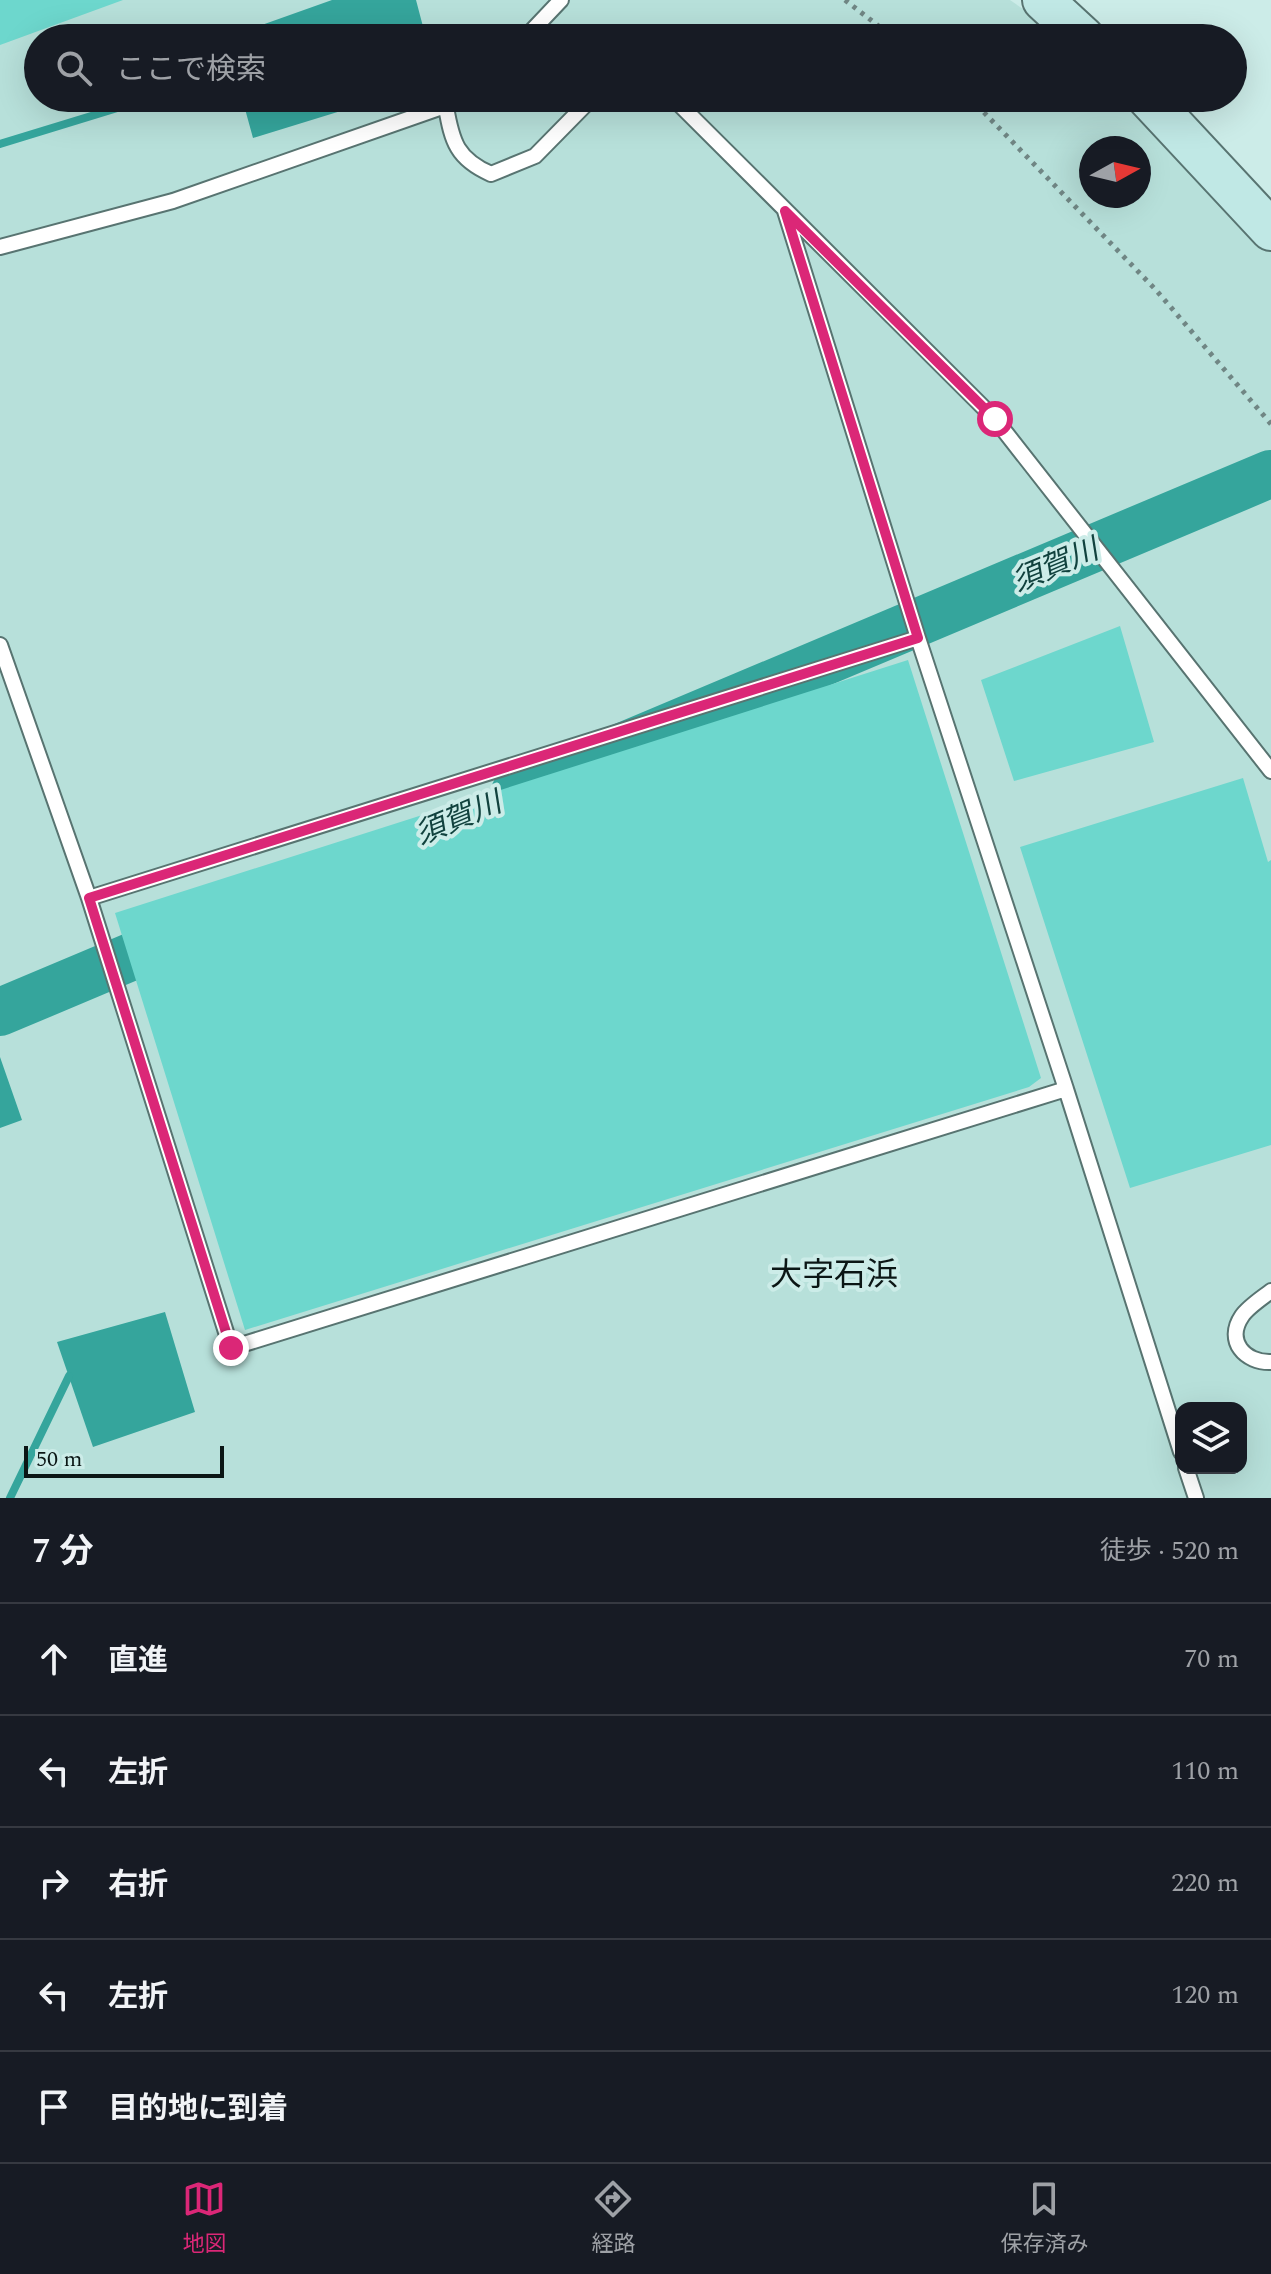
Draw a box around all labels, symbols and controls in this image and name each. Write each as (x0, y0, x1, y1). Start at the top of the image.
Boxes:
search box (24, 24, 1247, 112)
icon: search (52, 46, 96, 90)
text: ここで検索 (116, 47, 266, 93)
north arrow (1079, 136, 1151, 208)
route start (977, 401, 1013, 437)
water label: 須賀川 (1005, 526, 1109, 605)
water label: 須賀川 (408, 779, 512, 858)
district label: 大字石浜 (770, 1251, 898, 1300)
route end (213, 1330, 249, 1366)
map controls (1175, 1402, 1247, 1474)
button: layers (1175, 1402, 1247, 1474)
scale bar (24, 1442, 224, 1478)
text: 50 m (36, 1443, 82, 1476)
text: 7 分 (32, 1526, 94, 1578)
text: 徒歩 · 520 m (1100, 1531, 1239, 1571)
icon: ahead (32, 1637, 76, 1681)
text: 直進 (108, 1638, 168, 1684)
text: 70 m (1184, 1639, 1239, 1679)
icon: left (32, 1749, 76, 1793)
text: 左折 (108, 1750, 168, 1796)
text: 110 m (1171, 1751, 1239, 1791)
icon: right (32, 1861, 76, 1905)
text: 右折 (108, 1862, 168, 1908)
text: 220 m (1171, 1863, 1239, 1903)
icon: left (32, 1973, 76, 2017)
text: 左折 (108, 1974, 168, 2020)
text: 120 m (1171, 1975, 1239, 2015)
icon: arrive (32, 2085, 76, 2129)
text: 目的地に到着 (108, 2086, 288, 2132)
tab: 地図 (182, 2177, 227, 2261)
tab: 経路 (591, 2177, 636, 2261)
tab: 保存済み (1000, 2177, 1089, 2261)

